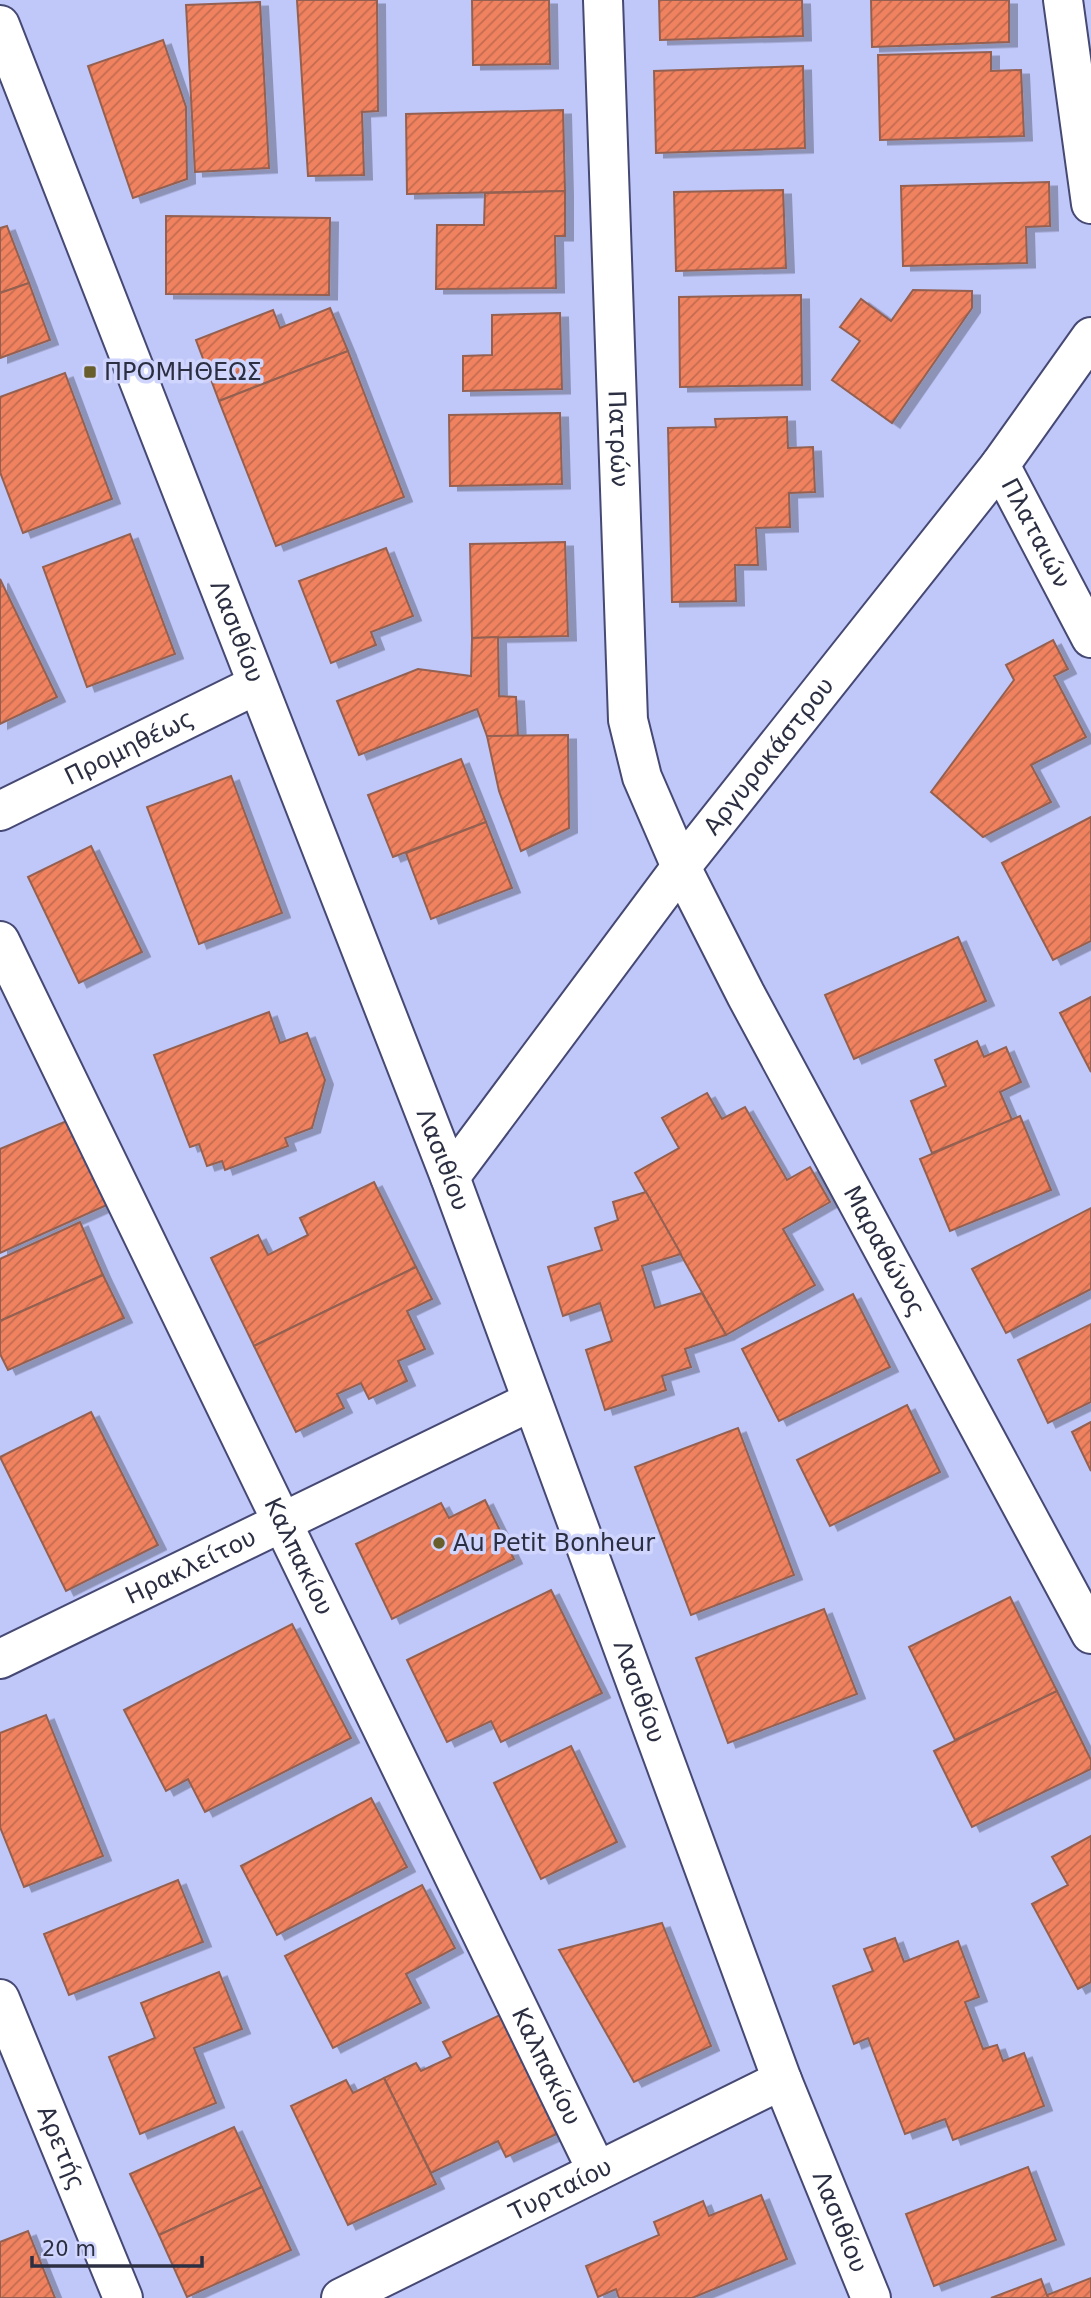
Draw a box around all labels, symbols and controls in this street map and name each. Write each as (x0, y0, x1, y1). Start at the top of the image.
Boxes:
place label: ΠΡΟΜΗΘΕΩΣ (104, 358, 262, 386)
marker: ΠΡΟΜΗΘΕΩΣ (82, 364, 98, 380)
street label: Πατρών (603, 390, 634, 488)
street label: Πλαταιών (996, 474, 1076, 593)
street label: Λασιθίου (204, 576, 269, 686)
street label: Αργυροκάστρου (698, 672, 840, 841)
street label: Προμηθέως (60, 704, 198, 791)
street label: Λασιθίου (411, 1105, 475, 1214)
street label: Μαραθώνος (838, 1181, 931, 1322)
street label: Καλπακίου (258, 1493, 339, 1620)
street label: Ηρακλείτου (121, 1523, 261, 1610)
place label: Au Petit Bonheur (453, 1529, 655, 1557)
marker: Au Petit Bonheur (431, 1535, 447, 1551)
street label: Λασιθίου (608, 1637, 671, 1747)
street label: Καλπακίου (506, 2003, 587, 2130)
street label: Αρετής (31, 2102, 91, 2194)
street label: Τυρταίου (504, 2152, 616, 2227)
street label: Λασιθίου (807, 2167, 873, 2277)
scale bar (32, 2224, 201, 2268)
text: 20 m (42, 2237, 96, 2261)

